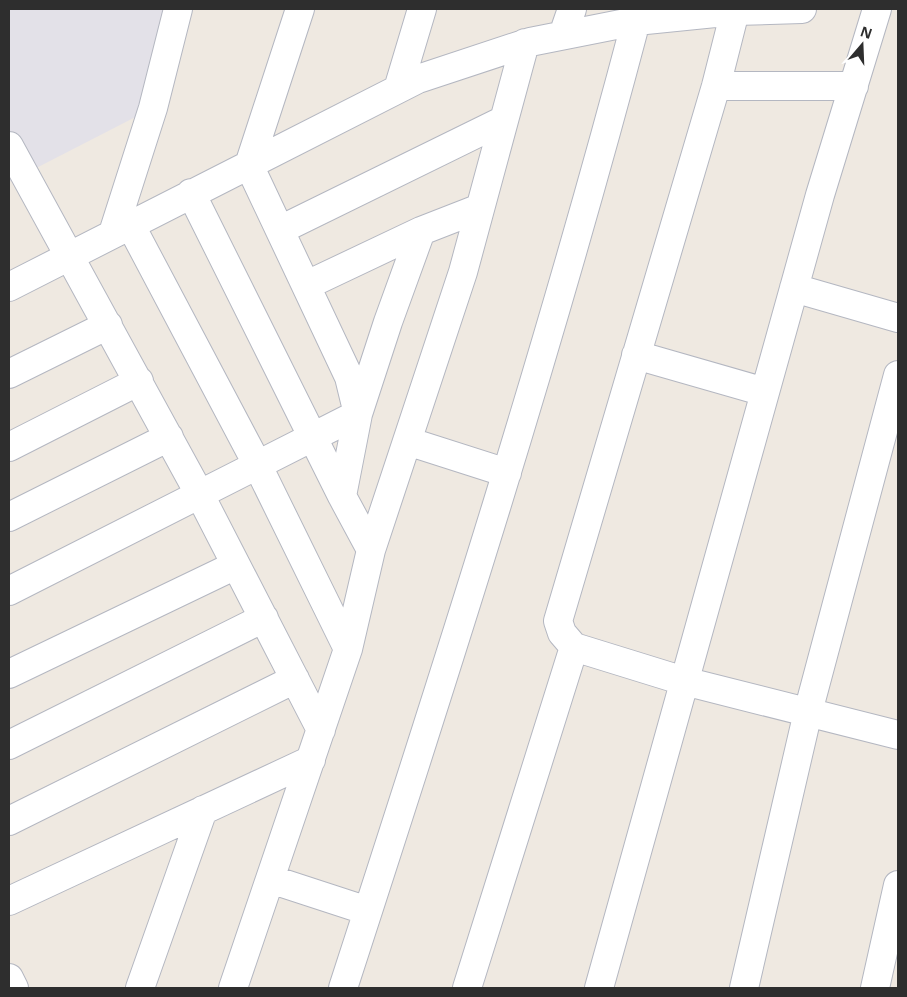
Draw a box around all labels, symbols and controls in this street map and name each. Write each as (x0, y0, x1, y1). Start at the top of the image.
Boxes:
north arrow (837, 20, 887, 70)
text: N (858, 21, 875, 43)

